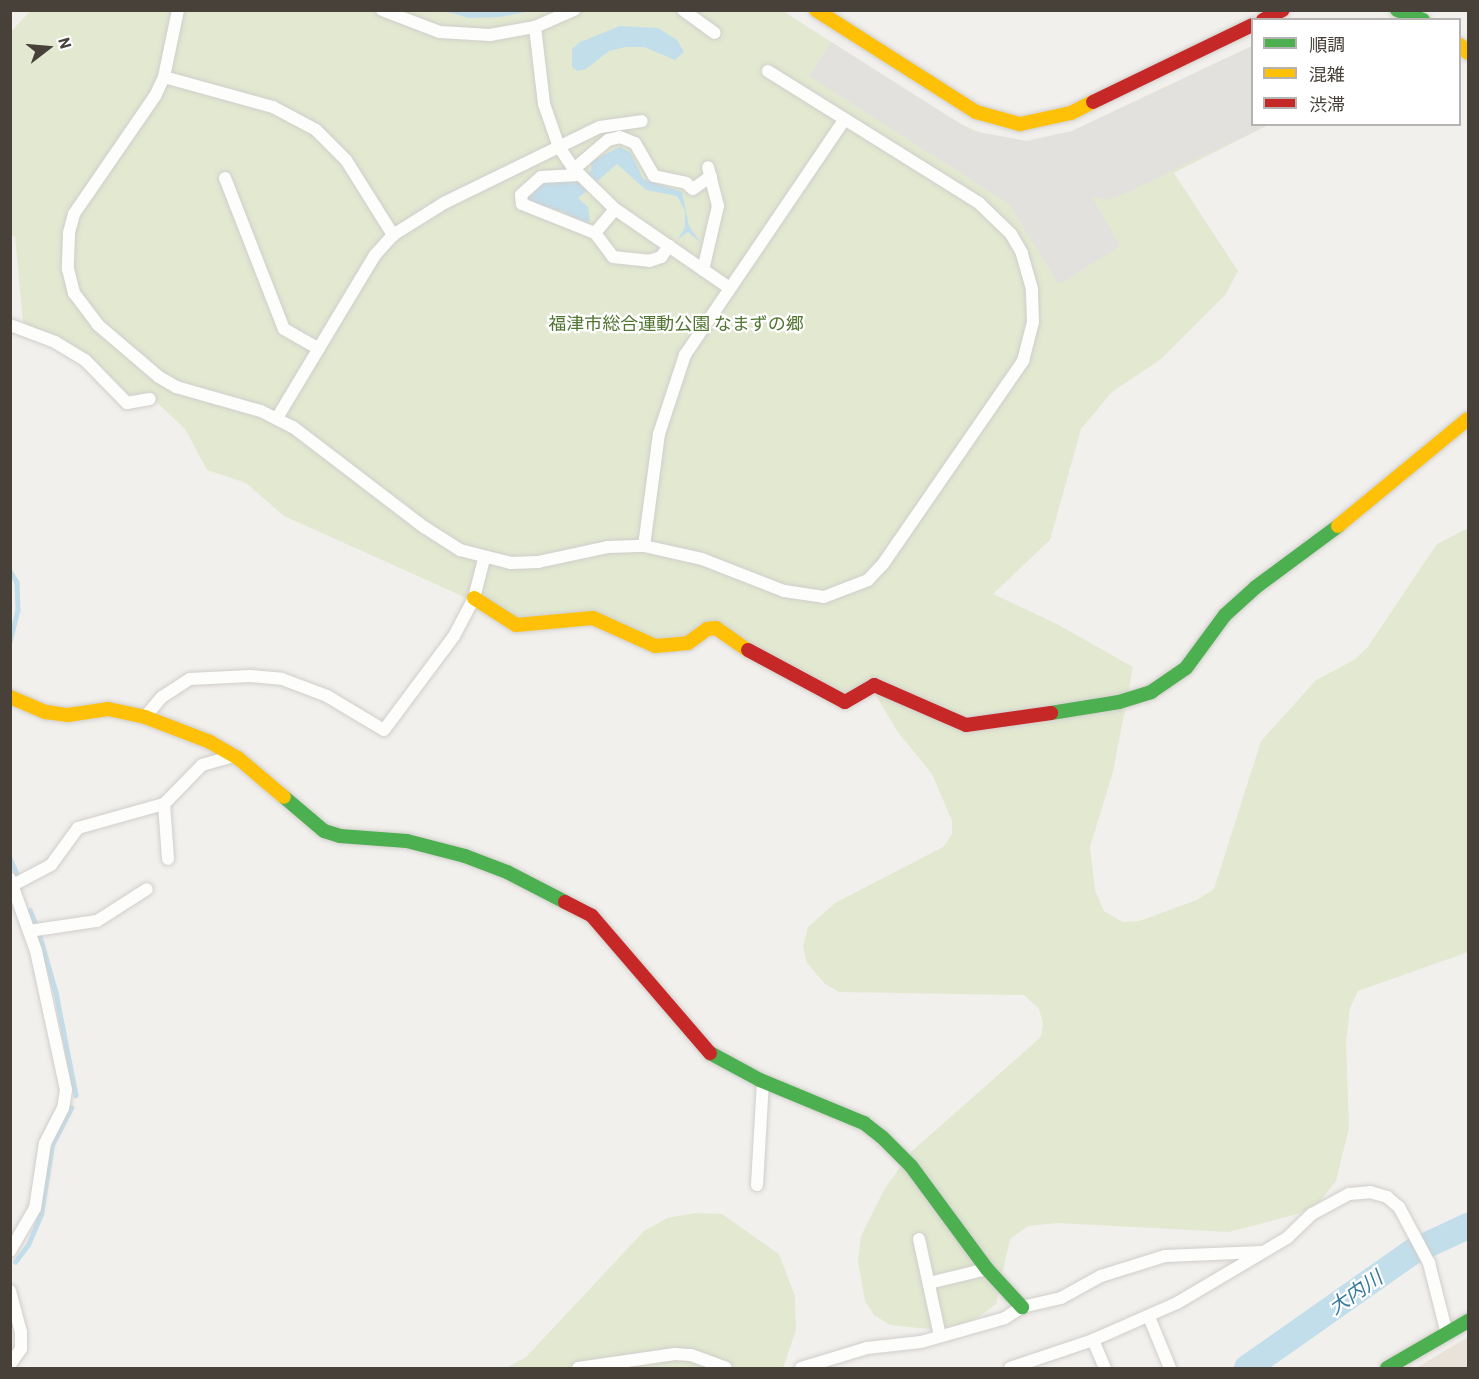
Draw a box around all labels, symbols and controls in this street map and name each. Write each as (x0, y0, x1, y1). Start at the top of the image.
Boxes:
north arrow (18, 18, 78, 78)
legend (1251, 18, 1461, 126)
text: 順調 (1309, 33, 1345, 55)
text: N (55, 35, 76, 51)
text: 混雑 (1309, 63, 1345, 85)
text: 渋滞 (1309, 93, 1345, 115)
park label: 福津市総合運動公園 なまずの郷 (548, 312, 804, 334)
water label: 大内川 (1324, 1265, 1386, 1319)

